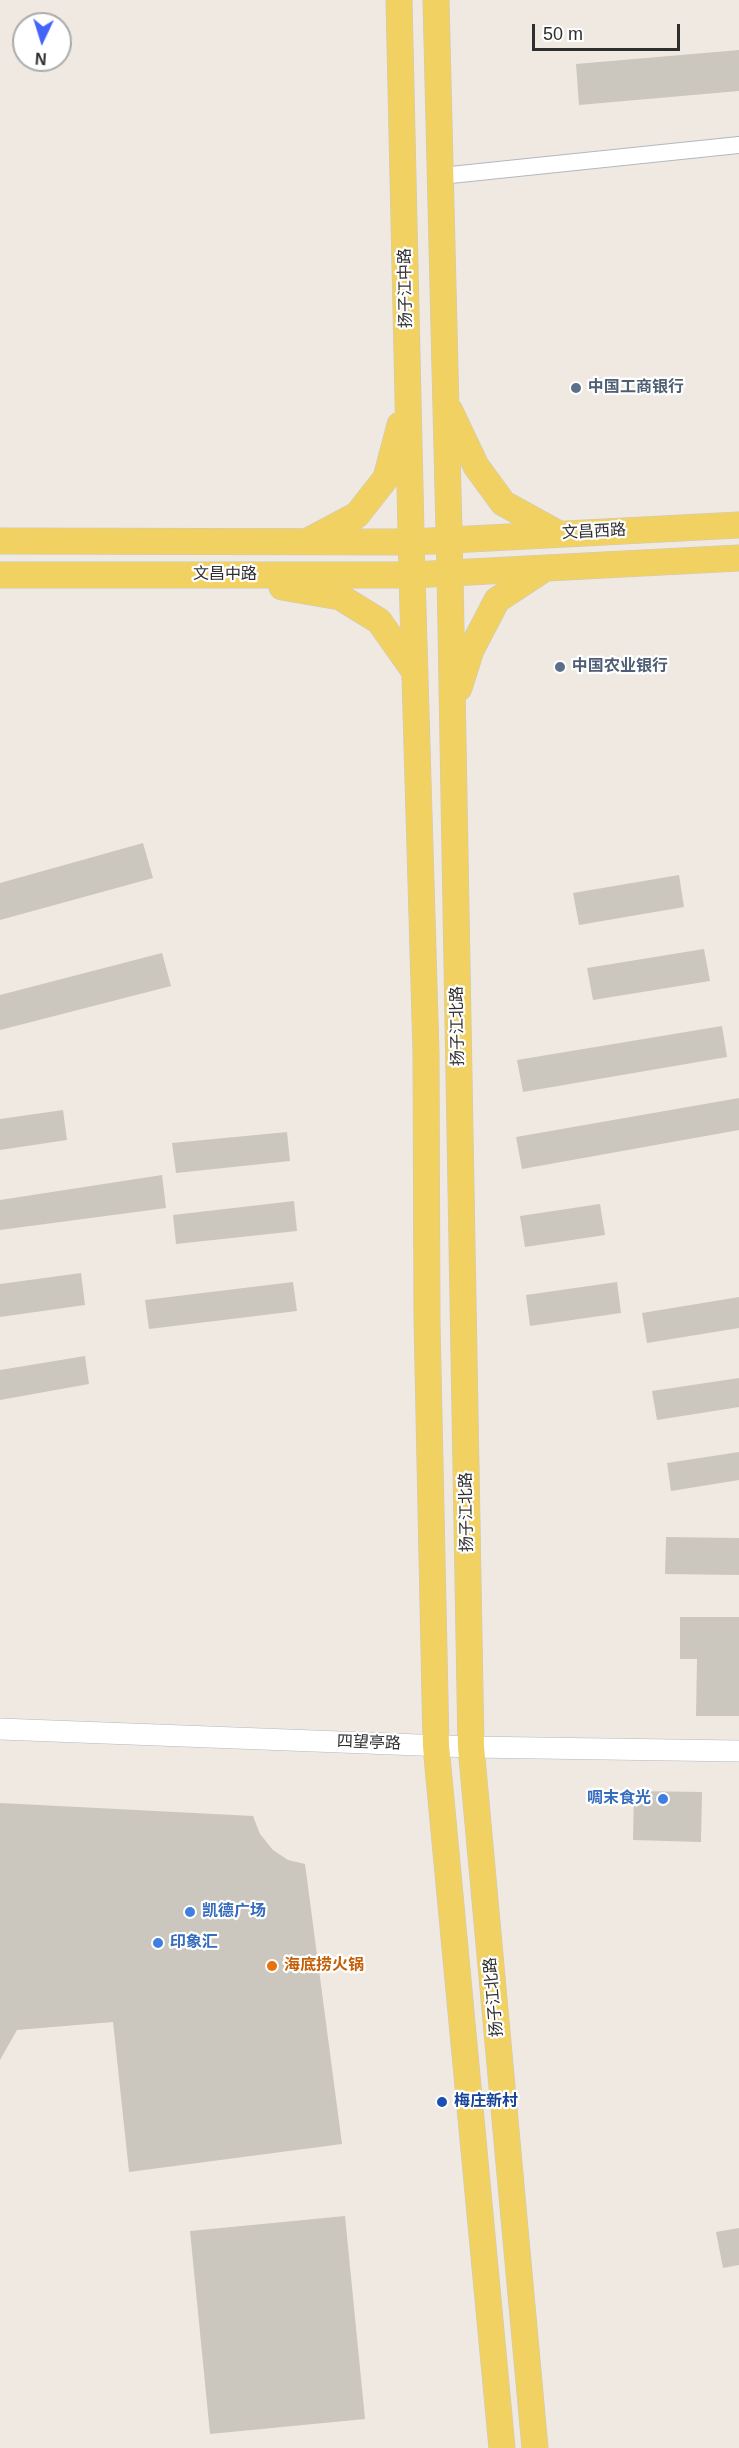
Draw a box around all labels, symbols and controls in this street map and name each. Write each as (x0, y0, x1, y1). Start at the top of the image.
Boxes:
north arrow (12, 12, 72, 72)
scale bar (535, 12, 684, 50)
text: 50 m (543, 24, 583, 44)
text: N (34, 50, 47, 67)
street label: 扬子江中路 (396, 248, 416, 328)
place label: 中国工商银行 (588, 378, 684, 398)
marker: 中国工商银行 (569, 381, 583, 395)
street label: 文昌西路 (562, 521, 626, 543)
street label: 文昌中路 (193, 565, 257, 585)
place label: 中国农业银行 (572, 657, 668, 677)
marker: 中国农业银行 (553, 660, 567, 674)
street label: 扬子江北路 (448, 986, 468, 1066)
street label: 扬子江北路 (457, 1472, 477, 1552)
street label: 四望亭路 (337, 1732, 401, 1754)
place label: 啁末食光 (587, 1789, 651, 1809)
marker: 啁末食光 (656, 1792, 670, 1806)
place label: 凯德广场 (202, 1902, 266, 1922)
marker: 凯德广场 (183, 1905, 197, 1919)
place label: 印象汇 (170, 1933, 218, 1953)
marker: 印象汇 (151, 1936, 165, 1950)
place label: 海底捞火锅 (284, 1956, 364, 1976)
street label: 扬子江北路 (481, 1956, 507, 2038)
marker: 海底捞火锅 (265, 1959, 279, 1973)
place label: 梅庄新村 (454, 2092, 518, 2112)
marker: 梅庄新村 (435, 2095, 449, 2109)

